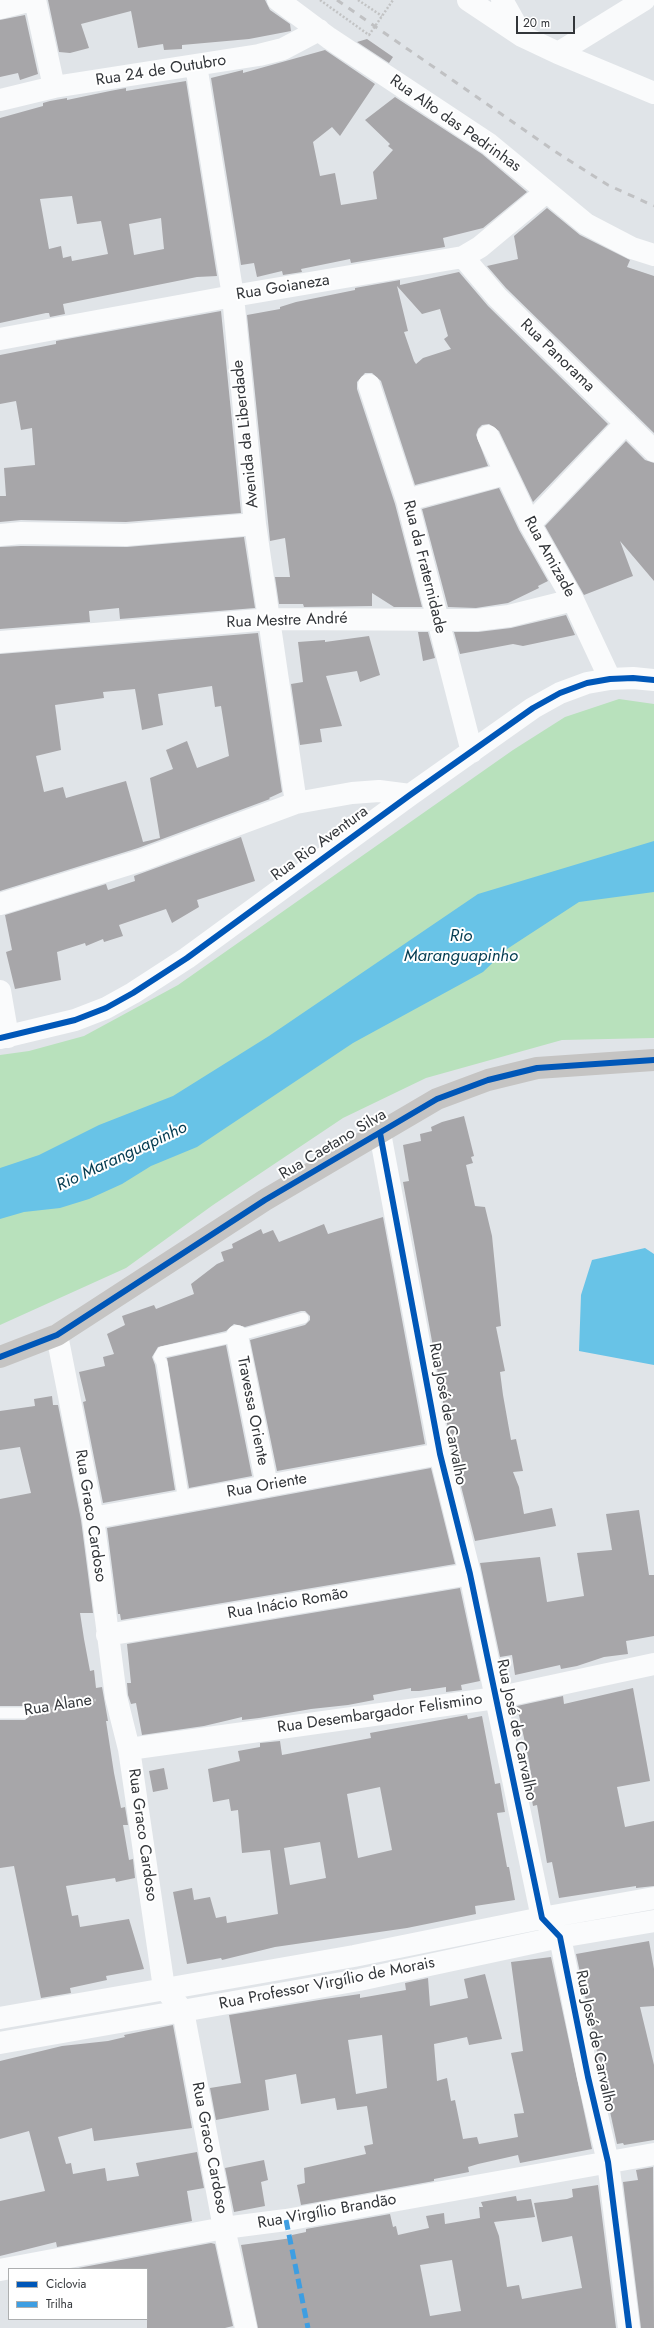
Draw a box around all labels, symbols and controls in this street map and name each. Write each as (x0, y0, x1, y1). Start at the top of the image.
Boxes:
scale bar (518, 8, 577, 34)
text: 20 m (523, 14, 550, 32)
street label: Rua 24 de Outubro (94, 51, 228, 91)
street label: Rua Alto das Pedrinhas (386, 71, 524, 177)
street label: Rua Goianeza (235, 271, 331, 305)
street label: Rua Panorama (516, 316, 598, 396)
street label: Avenida da Liberdade (229, 359, 263, 509)
street label: Rua da Fraternidade (398, 498, 450, 636)
street label: Rua Amizade (519, 513, 579, 601)
street label: Rua Mestre André (226, 609, 348, 633)
street label: Rua Rio Aventura (268, 802, 372, 886)
water label: Rio Maranguapinho (404, 927, 518, 967)
street label: Rua Caetano Silva (276, 1105, 390, 1185)
water label: Rio Maranguapinho (54, 1118, 190, 1196)
street label: Rua José de Carvalho (424, 1341, 470, 1487)
street label: Travessa Oriente (232, 1355, 272, 1467)
street label: Rua Graco Cardoso (70, 1448, 110, 1584)
street label: Rua Oriente (226, 1470, 308, 1502)
street label: Rua Inácio Romão (226, 1584, 350, 1624)
street label: Rua José de Carvalho (492, 1657, 540, 1803)
street label: Rua Desembargador Felismino (276, 1690, 484, 1738)
street label: Rua Alane (23, 1691, 93, 1721)
street label: Rua Graco Cardoso (123, 1767, 161, 1903)
street label: Rua Professor Virgílio de Morais (218, 1954, 436, 2014)
street label: Rua José de Carvalho (571, 1968, 619, 2114)
street label: Rua Graco Cardoso (187, 2080, 231, 2216)
street label: Rua Virgílio Brandão (256, 2190, 398, 2234)
legend (8, 2268, 148, 2320)
text: Ciclovia (46, 2275, 86, 2293)
text: Trilha (46, 2295, 73, 2313)

